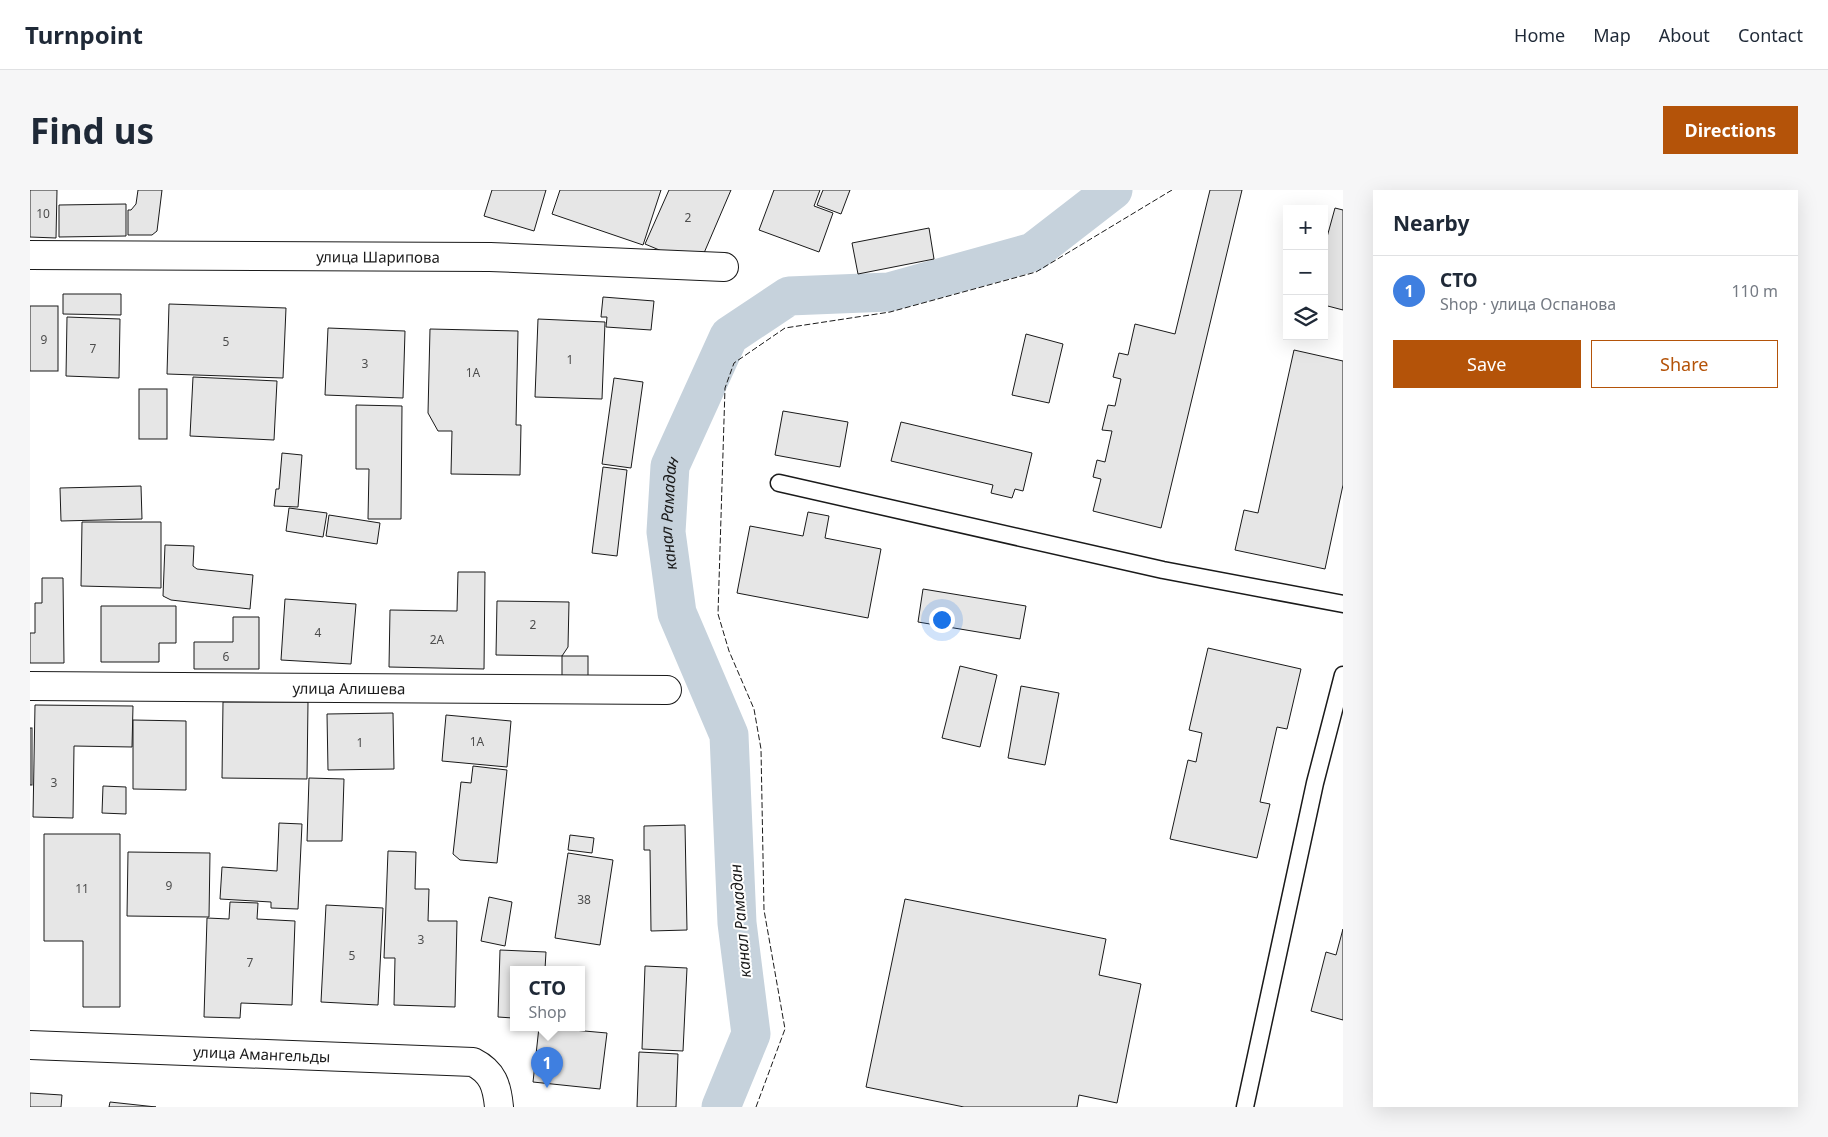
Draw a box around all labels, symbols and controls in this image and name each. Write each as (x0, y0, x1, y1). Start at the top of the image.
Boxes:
text: Turnpoint (25, 18, 143, 51)
text: Home (1514, 23, 1565, 47)
text: Map (1593, 23, 1631, 47)
text: About (1659, 23, 1710, 47)
text: Contact (1738, 23, 1803, 47)
button: Directions (1663, 106, 1798, 154)
text: Find us (30, 107, 154, 154)
house number: 10 (36, 205, 50, 222)
map controls (1283, 205, 1328, 340)
button: + (1283, 205, 1328, 250)
house number: 2 (685, 209, 692, 226)
text: Nearby (1393, 209, 1469, 237)
street label: улица Шарипова (316, 246, 440, 267)
button: − (1283, 250, 1328, 295)
text: СТО (1440, 267, 1478, 293)
text: 1 (1404, 280, 1414, 302)
text: 110 m (1731, 280, 1778, 302)
text: Shop · улица Оспанова (1440, 293, 1616, 315)
button: layers (1283, 295, 1328, 340)
house number: 9 (41, 331, 48, 348)
house number: 5 (223, 333, 230, 350)
house number: 7 (90, 340, 97, 357)
button: Save (1393, 340, 1581, 388)
button: Share (1591, 340, 1778, 388)
house number: 1 (567, 351, 573, 368)
house number: 3 (362, 355, 369, 372)
house number: 1А (466, 364, 481, 381)
water label: канал Рамадан (655, 453, 684, 571)
your location (929, 607, 955, 633)
house number: 2 (530, 616, 537, 633)
house number: 4 (315, 624, 322, 641)
house number: 2А (430, 631, 445, 648)
house number: 6 (223, 648, 230, 665)
street label: улица Алишева (293, 678, 405, 698)
house number: 1А (470, 733, 485, 750)
house number: 1 (357, 734, 363, 751)
house number: 3 (51, 774, 58, 791)
water label: канал Рамадан (724, 863, 756, 979)
house number: 9 (166, 877, 173, 894)
house number: 11 (75, 880, 89, 897)
house number: 38 (577, 891, 591, 908)
house number: 3 (418, 931, 425, 948)
house number: 5 (349, 947, 356, 964)
house number: 7 (247, 954, 254, 971)
popup (510, 966, 585, 1031)
text: СТО (528, 975, 566, 1001)
text: Shop (528, 1001, 567, 1023)
street label: улица Амангельды (193, 1041, 331, 1067)
pin: 1 (531, 1047, 563, 1088)

